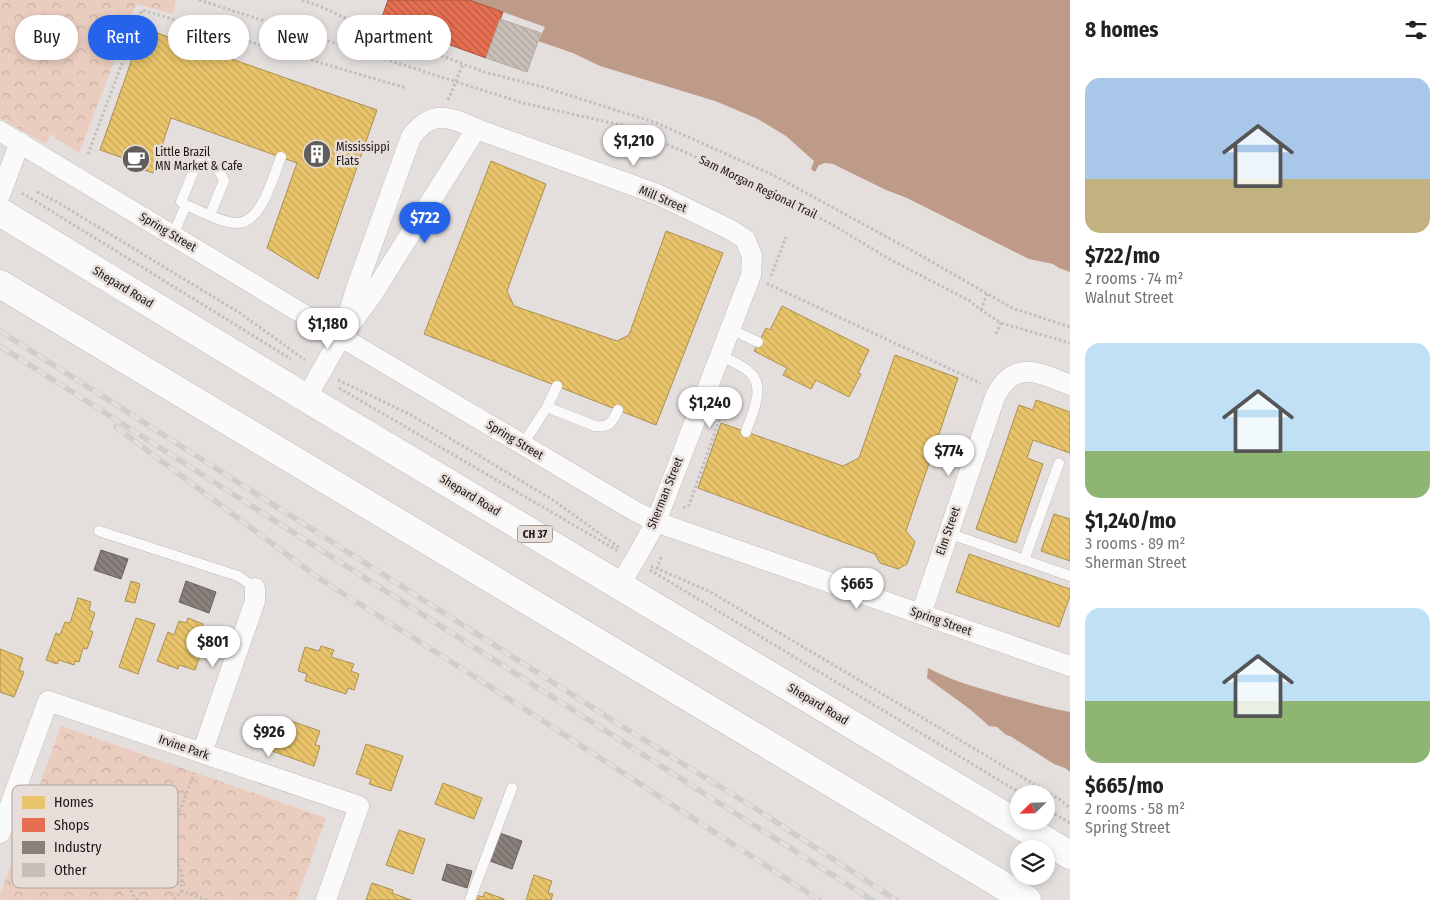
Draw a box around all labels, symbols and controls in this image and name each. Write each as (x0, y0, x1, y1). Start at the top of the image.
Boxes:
chip: Buy (15, 15, 78, 60)
chip: Rent (88, 15, 158, 60)
chip: Filters (168, 15, 249, 60)
chip: New (259, 15, 327, 60)
chip: Apartment (337, 15, 451, 60)
icon: filters (1402, 16, 1430, 44)
text: 8 homes (1085, 17, 1159, 43)
icon: home (1213, 111, 1303, 201)
pin: $1,210 (593, 124, 675, 167)
text: $1,210 (614, 131, 654, 150)
building icon: Mississippi Flats (302, 139, 332, 169)
place label: Mississippi Flats (336, 140, 390, 168)
cafe icon: Little Brazil MN Market & Cafe (121, 144, 151, 174)
place label: Little Brazil MN Market & Cafe (155, 145, 243, 173)
street label: Sam Morgan Regional Trail (697, 152, 819, 222)
street label: Mill Street (637, 183, 689, 215)
pin: $722 (395, 202, 455, 244)
text: $722 (410, 208, 440, 227)
street label: Spring Street (137, 210, 199, 254)
text: $722/mo (1085, 243, 1160, 269)
street label: Shepard Road (90, 263, 156, 311)
text: 2 rooms · 74 m² (1085, 269, 1183, 288)
text: Walnut Street (1085, 288, 1174, 307)
pin: $1,180 (287, 308, 369, 350)
text: $1,180 (308, 314, 348, 333)
icon: home (1213, 376, 1303, 466)
pin: $1,240 (669, 386, 751, 429)
text: $1,240 (689, 393, 731, 412)
street label: Spring Street (484, 418, 546, 462)
pin: $774 (919, 434, 979, 477)
text: $774 (934, 441, 964, 460)
street label: Sherman Street (644, 455, 686, 531)
street label: Shepard Road (437, 471, 503, 519)
street label: Elm Street (933, 505, 963, 557)
text: $1,240/mo (1085, 508, 1176, 534)
road number: CH 37 (518, 526, 552, 542)
text: 3 rooms · 89 m² (1085, 534, 1185, 553)
text: Sherman Street (1085, 553, 1187, 572)
pin: $665 (827, 568, 887, 610)
text: $665 (841, 574, 873, 593)
street label: Spring Street (909, 604, 974, 638)
pin: $801 (183, 626, 243, 668)
text: $801 (197, 632, 229, 651)
icon: home (1213, 641, 1303, 731)
street label: Shepard Road (785, 680, 851, 728)
pin: $926 (239, 716, 299, 758)
text: $926 (253, 722, 285, 741)
street label: Irvine Park (157, 732, 211, 762)
text: $665/mo (1085, 773, 1164, 799)
legend (12, 785, 178, 888)
north arrow (1010, 785, 1055, 830)
map controls (1010, 785, 1055, 885)
text: Homes (54, 794, 94, 811)
text: 2 rooms · 58 m² (1085, 799, 1185, 818)
text: Shops (54, 817, 89, 834)
text: Spring Street (1085, 818, 1170, 837)
text: Industry (54, 839, 102, 856)
button: layers (1010, 840, 1055, 885)
text: Other (54, 862, 87, 879)

